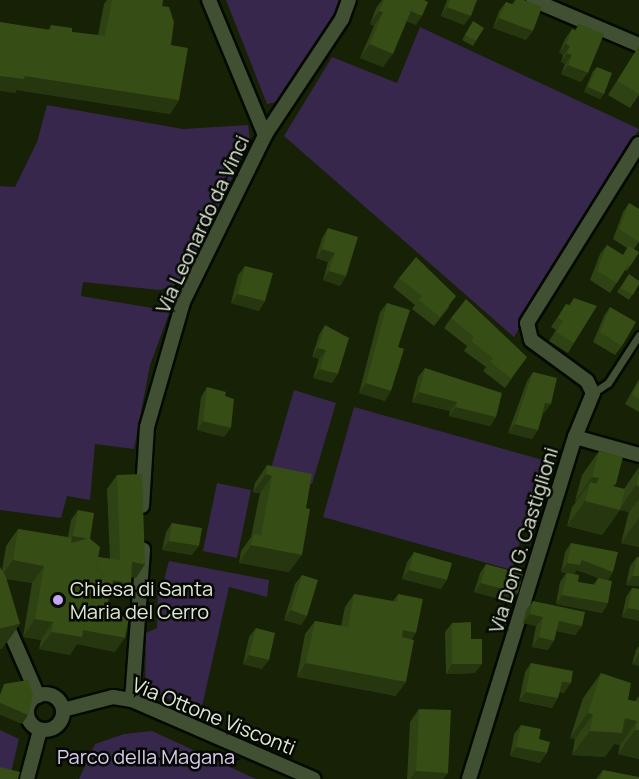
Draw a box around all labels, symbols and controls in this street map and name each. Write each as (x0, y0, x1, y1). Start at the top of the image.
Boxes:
street label: Via Leonardo da Vinci (150, 131, 254, 317)
street label: Via Don G. Castiglioni (483, 444, 563, 636)
place label: Chiesa di Santa Maria del Cerro (70, 576, 213, 623)
marker: Chiesa di Santa Maria del Cerro (51, 593, 65, 607)
street label: Via Ottone Visconti (129, 672, 299, 760)
park label: Parco della Magana (57, 744, 235, 768)

